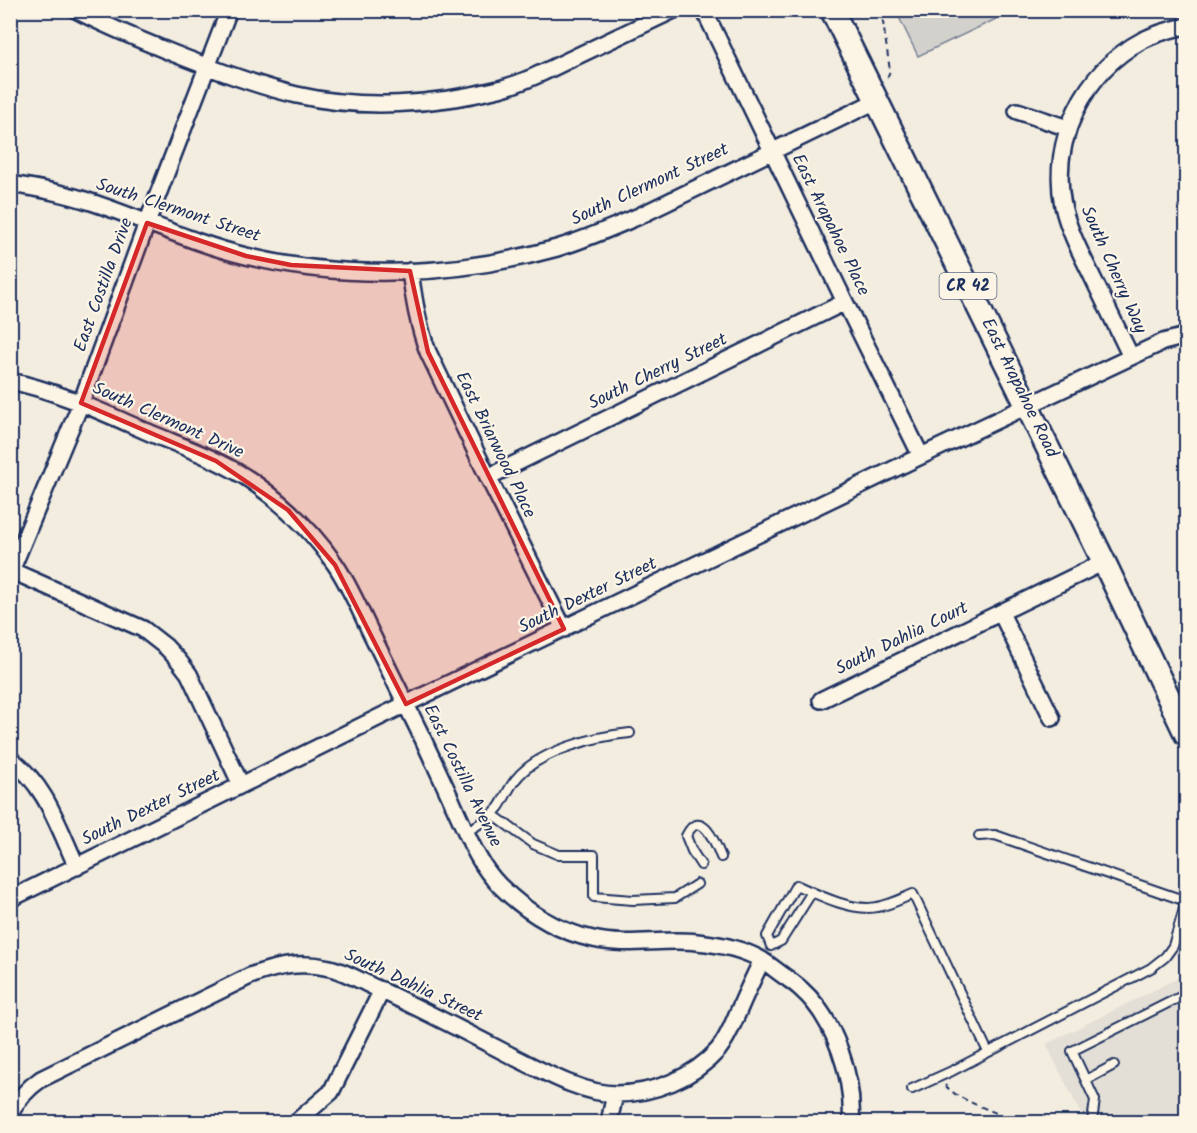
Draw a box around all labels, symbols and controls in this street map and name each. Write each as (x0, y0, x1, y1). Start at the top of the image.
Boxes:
street label: South Clermont Street (566, 135, 735, 234)
street label: East Arapahoe Place (783, 149, 877, 301)
street label: South Clermont Street (92, 171, 265, 252)
street label: South Cherry Way (1072, 201, 1154, 339)
street label: East Costilla Drive (66, 214, 142, 356)
road number: CR 42 (940, 273, 996, 299)
street label: East Arapahoe Road (973, 313, 1066, 464)
street label: South Cherry Street (583, 325, 734, 418)
street label: East Briarwood Place (447, 367, 543, 523)
street label: South Clermont Drive (88, 375, 248, 467)
street label: South Dexter Street (514, 549, 663, 642)
street label: South Dahlia Court (831, 594, 974, 684)
street label: East Costilla Avenue (415, 699, 509, 853)
street label: South Dexter Street (77, 761, 226, 854)
street label: South Dahlia Street (339, 941, 488, 1031)

